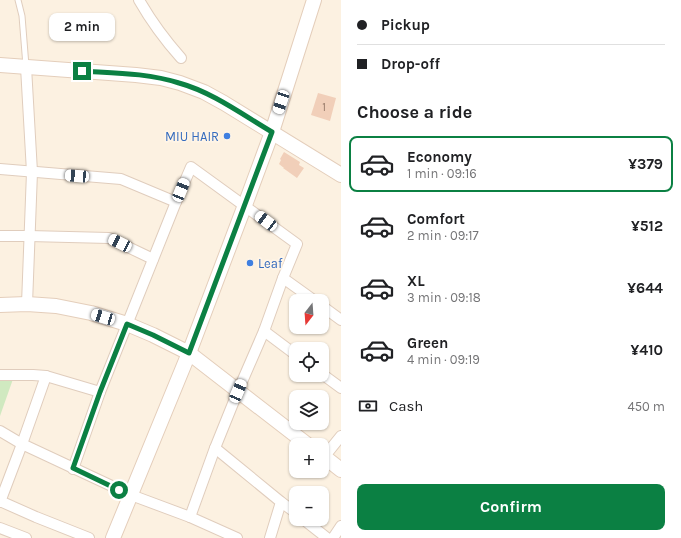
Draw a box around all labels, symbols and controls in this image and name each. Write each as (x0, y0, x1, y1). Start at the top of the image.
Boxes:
callout: 2 min (49, 13, 115, 41)
text: Pickup (381, 16, 430, 34)
text: 2 min (64, 19, 100, 34)
text: Drop-off (381, 55, 440, 73)
route end (73, 62, 91, 80)
car (272, 89, 290, 115)
house number: 1 (322, 101, 326, 114)
text: Choose a ride (357, 101, 472, 123)
place label: MIU HAIR (165, 129, 219, 144)
marker: MIU HAIR (222, 131, 232, 141)
icon: car (359, 146, 395, 182)
text: Economy (407, 148, 472, 166)
text: ¥379 (628, 155, 663, 173)
text: 1 min · 09:16 (407, 166, 477, 181)
car (65, 169, 89, 183)
car (171, 177, 191, 203)
icon: car (359, 208, 395, 244)
car (253, 209, 279, 233)
text: Comfort (407, 210, 465, 228)
text: ¥512 (631, 217, 663, 235)
text: 2 min · 09:17 (407, 228, 479, 243)
car (107, 232, 133, 254)
place label: Leaf (258, 256, 283, 271)
marker: Leaf (245, 258, 255, 268)
icon: car (359, 270, 395, 306)
text: XL (407, 272, 425, 290)
text: ¥644 (627, 279, 663, 297)
text: 3 min · 09:18 (407, 290, 481, 305)
north arrow (289, 294, 329, 334)
map controls (289, 294, 329, 526)
car (90, 308, 116, 326)
icon: car (359, 332, 395, 368)
text: Green (407, 334, 448, 352)
text: ¥410 (630, 341, 663, 359)
button: locate (289, 342, 329, 382)
text: 4 min · 09:19 (407, 352, 480, 367)
car (228, 378, 248, 404)
button: layers (289, 390, 329, 430)
icon: cash (357, 395, 379, 417)
text: Cash (389, 397, 423, 415)
text: 450 m (627, 399, 665, 414)
button: + (289, 438, 329, 478)
route start (110, 481, 128, 499)
button: Confirm (357, 484, 665, 530)
button: − (289, 486, 329, 526)

